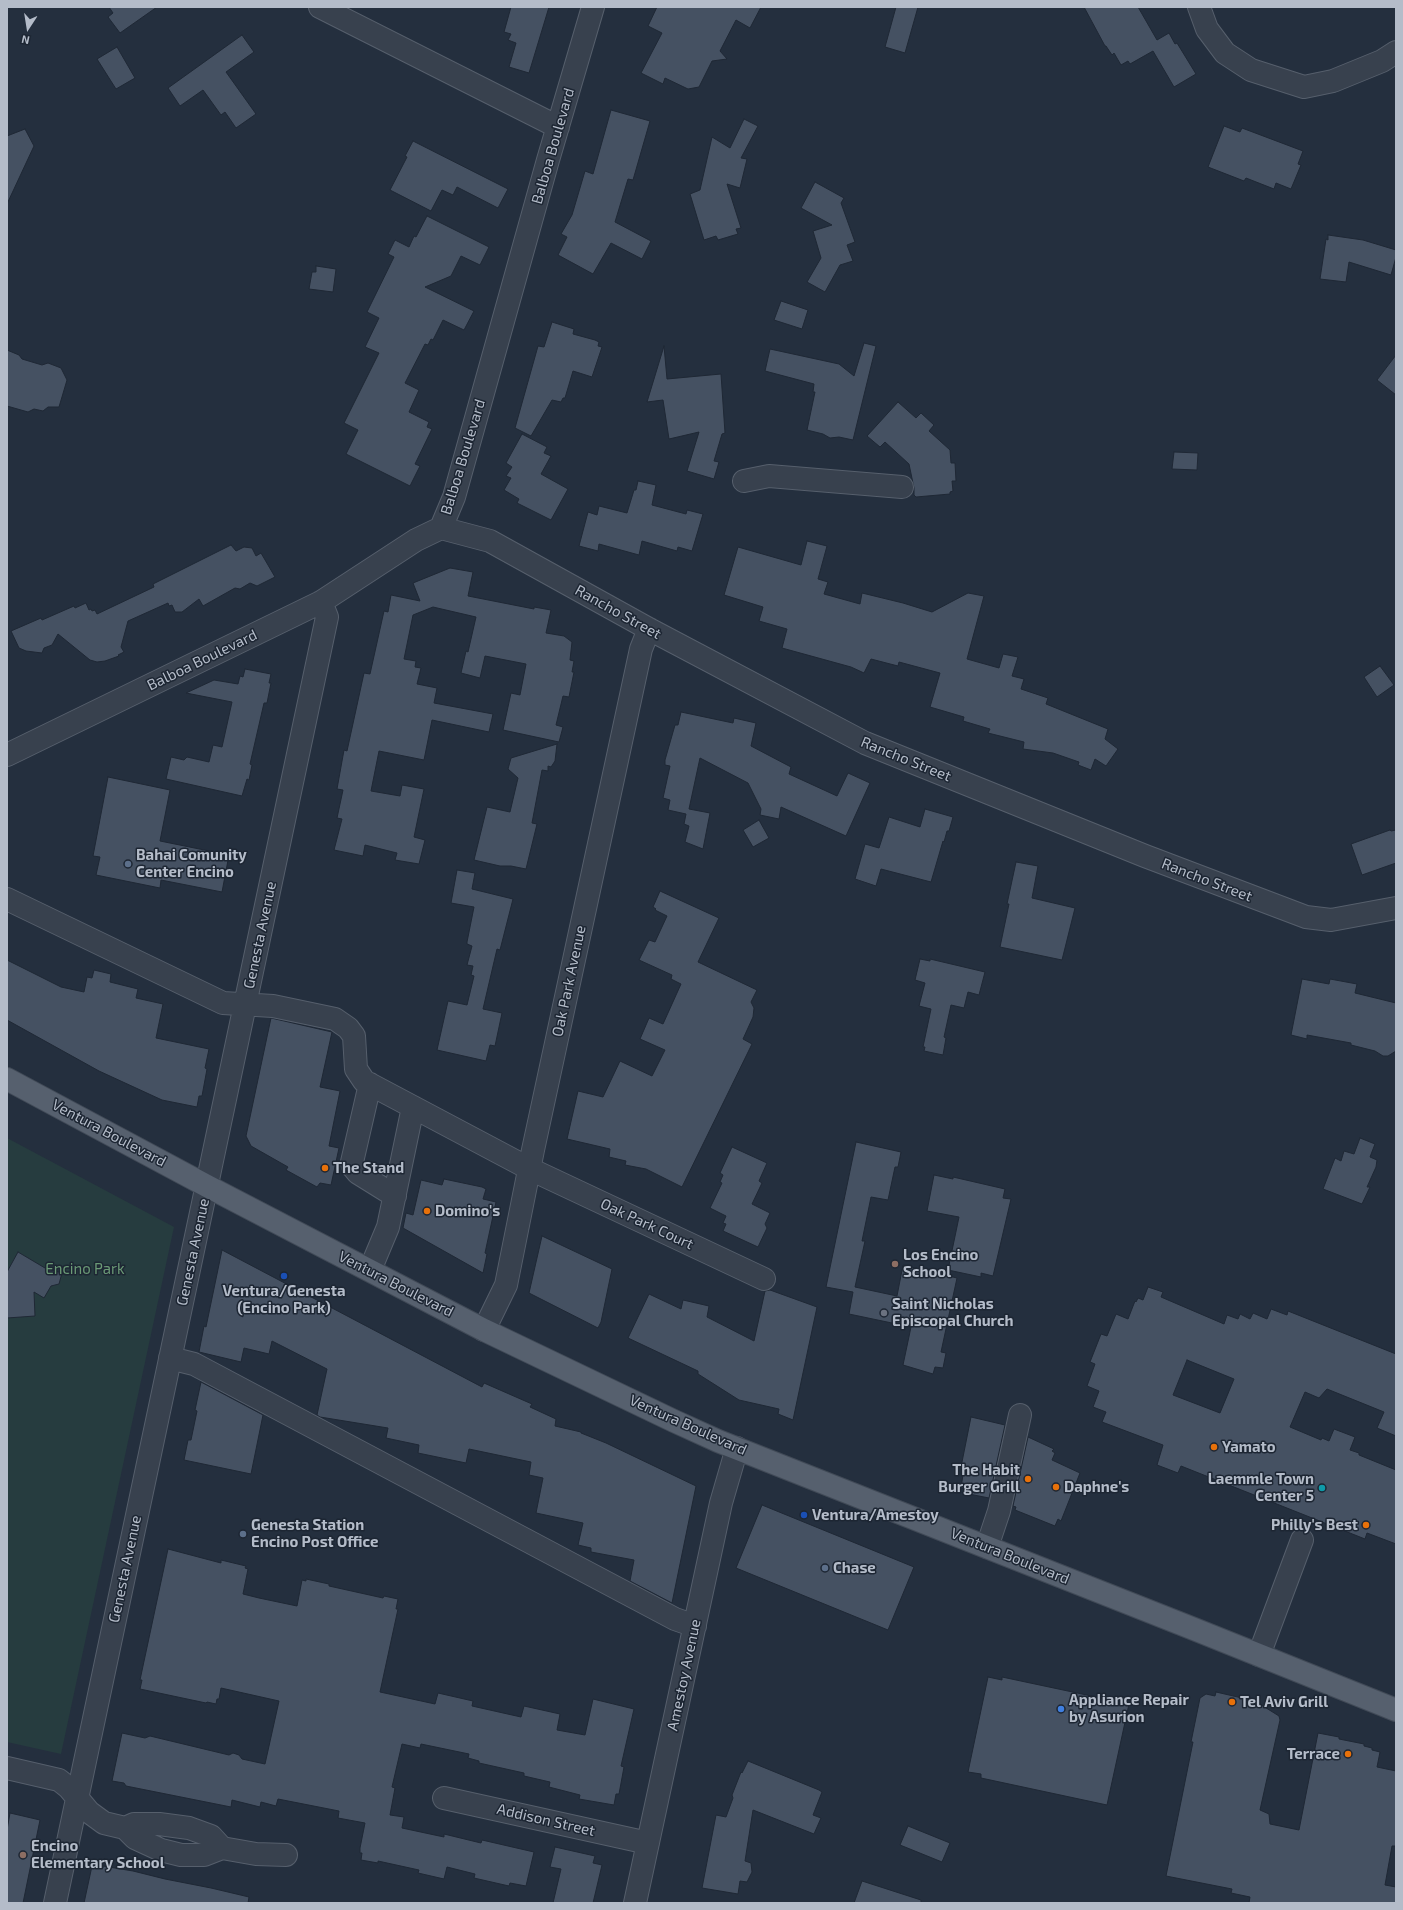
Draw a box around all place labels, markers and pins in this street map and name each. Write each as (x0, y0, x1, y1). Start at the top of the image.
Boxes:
place label: Bahai Comunity Center Encino (136, 846, 247, 881)
marker: Bahai Comunity Center Encino (123, 859, 133, 869)
place label: The Stand (333, 1159, 404, 1177)
marker: The Stand (320, 1163, 330, 1173)
place label: Domino's (435, 1202, 500, 1220)
marker: Domino's (422, 1206, 432, 1216)
place label: Los Encino School (903, 1246, 978, 1281)
marker: Los Encino School (890, 1259, 900, 1269)
marker: Ventura/Genesta (Encino Park) (279, 1271, 289, 1281)
place label: Ventura/Genesta (Encino Park) (223, 1282, 345, 1317)
place label: Saint Nicholas Episcopal Church (892, 1295, 1014, 1330)
marker: Saint Nicholas Episcopal Church (879, 1308, 889, 1318)
place label: Yamato (1222, 1438, 1276, 1456)
marker: Yamato (1209, 1442, 1219, 1452)
place label: The Habit Burger Grill (938, 1461, 1020, 1496)
place label: Laemmle Town Center 5 (1208, 1470, 1314, 1505)
marker: The Habit Burger Grill (1023, 1474, 1033, 1484)
place label: Daphne's (1064, 1478, 1129, 1496)
marker: Daphne's (1051, 1482, 1061, 1492)
marker: Laemmle Town Center 5 (1317, 1483, 1327, 1493)
place label: Ventura/Amestoy (812, 1506, 939, 1524)
marker: Ventura/Amestoy (799, 1510, 809, 1520)
place label: Genesta Station Encino Post Office (251, 1516, 379, 1551)
place label: Philly's Best (1271, 1516, 1358, 1534)
marker: Philly's Best (1361, 1520, 1371, 1530)
marker: Genesta Station Encino Post Office (238, 1529, 248, 1539)
place label: Chase (833, 1559, 876, 1577)
marker: Chase (820, 1563, 830, 1573)
place label: Appliance Repair by Asurion (1069, 1691, 1189, 1726)
place label: Tel Aviv Grill (1240, 1693, 1328, 1711)
marker: Tel Aviv Grill (1227, 1697, 1237, 1707)
marker: Appliance Repair by Asurion (1056, 1704, 1066, 1714)
place label: Terrace (1287, 1745, 1340, 1763)
marker: Terrace (1343, 1749, 1353, 1759)
place label: Encino Elementary School (31, 1837, 165, 1872)
marker: Encino Elementary School (18, 1850, 28, 1860)

